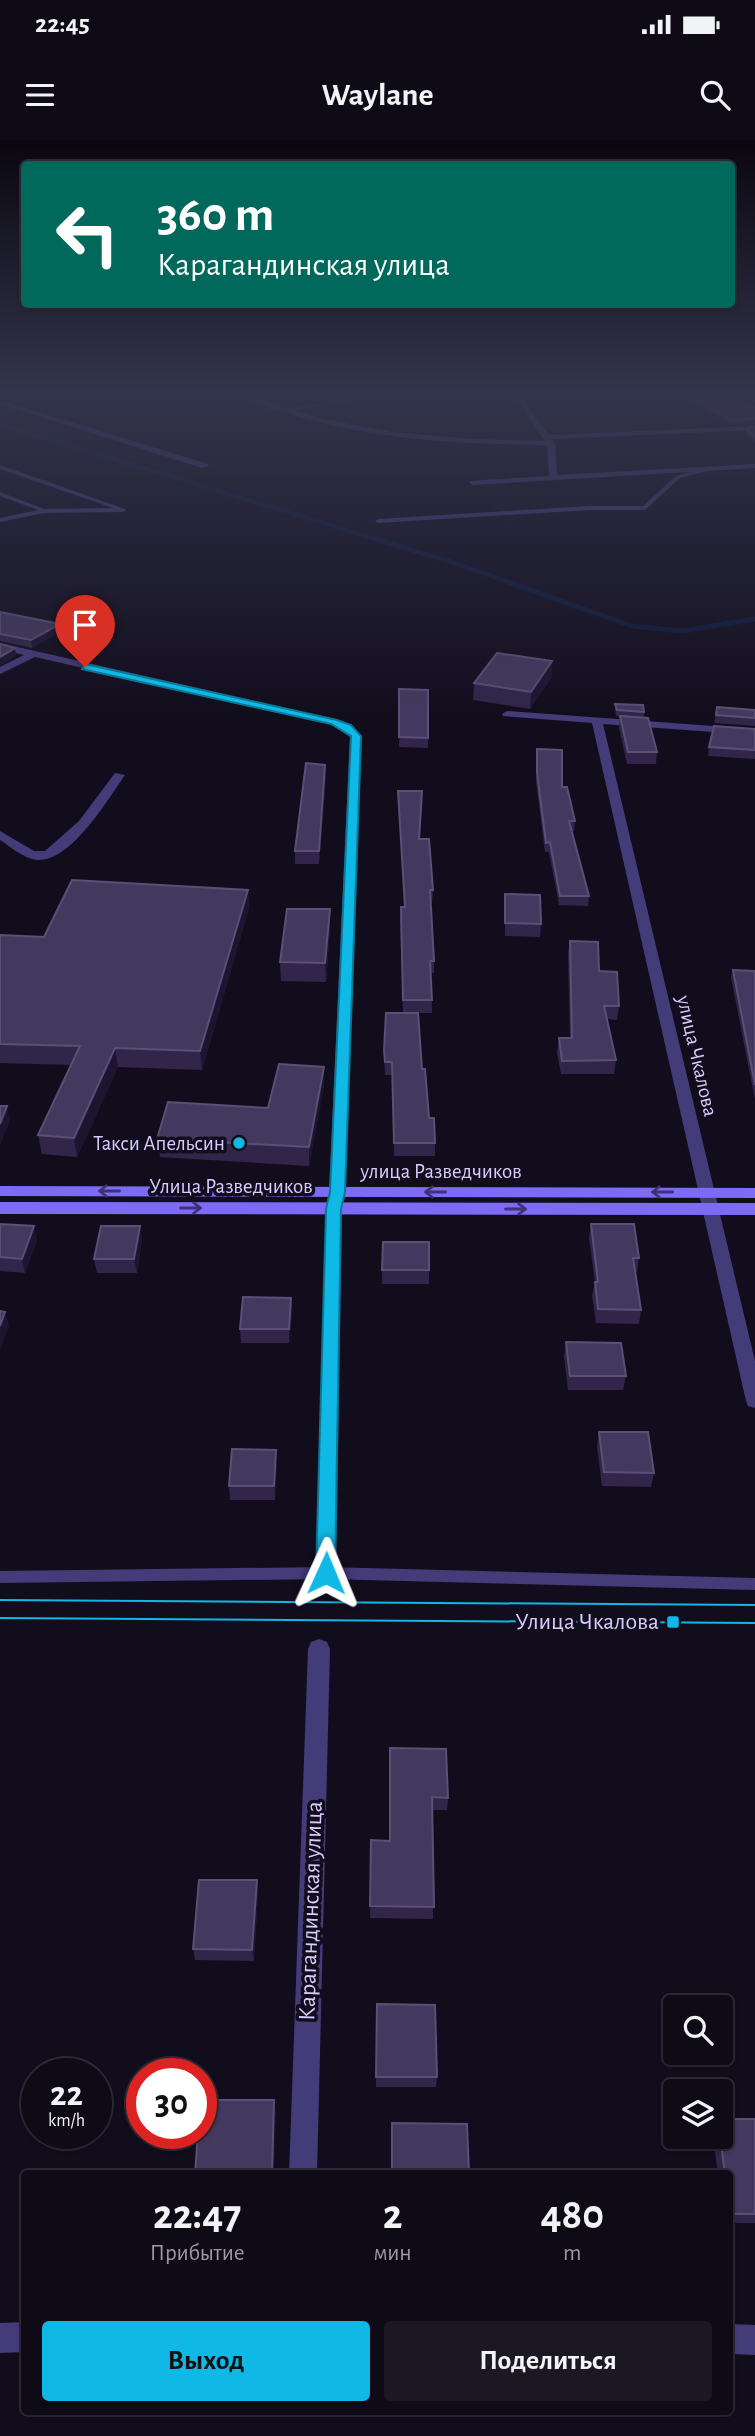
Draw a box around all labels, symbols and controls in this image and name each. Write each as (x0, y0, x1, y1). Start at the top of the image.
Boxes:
text: 22:45 (35, 11, 90, 37)
icon: menu (21, 76, 59, 114)
icon: search (696, 76, 734, 114)
text: Waylane (321, 79, 434, 111)
icon: left (42, 189, 133, 280)
text: 360 m (157, 191, 274, 240)
text: Карагандинская улица (157, 249, 450, 281)
pin (55, 595, 115, 667)
icon: arrive (66, 606, 104, 644)
street label: улица Чкалова (673, 992, 721, 1119)
place label: Такси Апельсин (93, 1133, 225, 1154)
marker: Такси Апельсин (231, 1135, 247, 1151)
street label: улица Разведчиков (359, 1161, 522, 1182)
street label: Улица Разведчиков (149, 1176, 313, 1197)
one-way arrow (98, 1184, 121, 1198)
one-way arrow (424, 1185, 447, 1199)
one-way arrow (651, 1185, 674, 1199)
one-way arrow (179, 1201, 202, 1215)
one-way arrow (504, 1202, 527, 1216)
position arrow (289, 1536, 363, 1610)
place label: Улица Чкалова (515, 1610, 659, 1634)
marker: Улица Чкалова (665, 1614, 681, 1630)
street label: Карагандинская улица (295, 1801, 327, 2021)
map controls (663, 1995, 733, 2149)
button: search (663, 1995, 733, 2065)
speed limit sign: 30 (126, 2058, 217, 2149)
text: 22 (50, 2077, 83, 2112)
button: layers (663, 2079, 733, 2149)
text: km/h (48, 2112, 85, 2130)
text: 22:47 (153, 2194, 241, 2236)
text: 2 (383, 2194, 402, 2236)
text: 480 (540, 2194, 604, 2236)
text: Прибытие (150, 2242, 245, 2265)
text: мин (373, 2242, 412, 2265)
text: m (563, 2242, 582, 2265)
button: Выход (42, 2321, 370, 2401)
button: Поделиться (384, 2321, 712, 2401)

